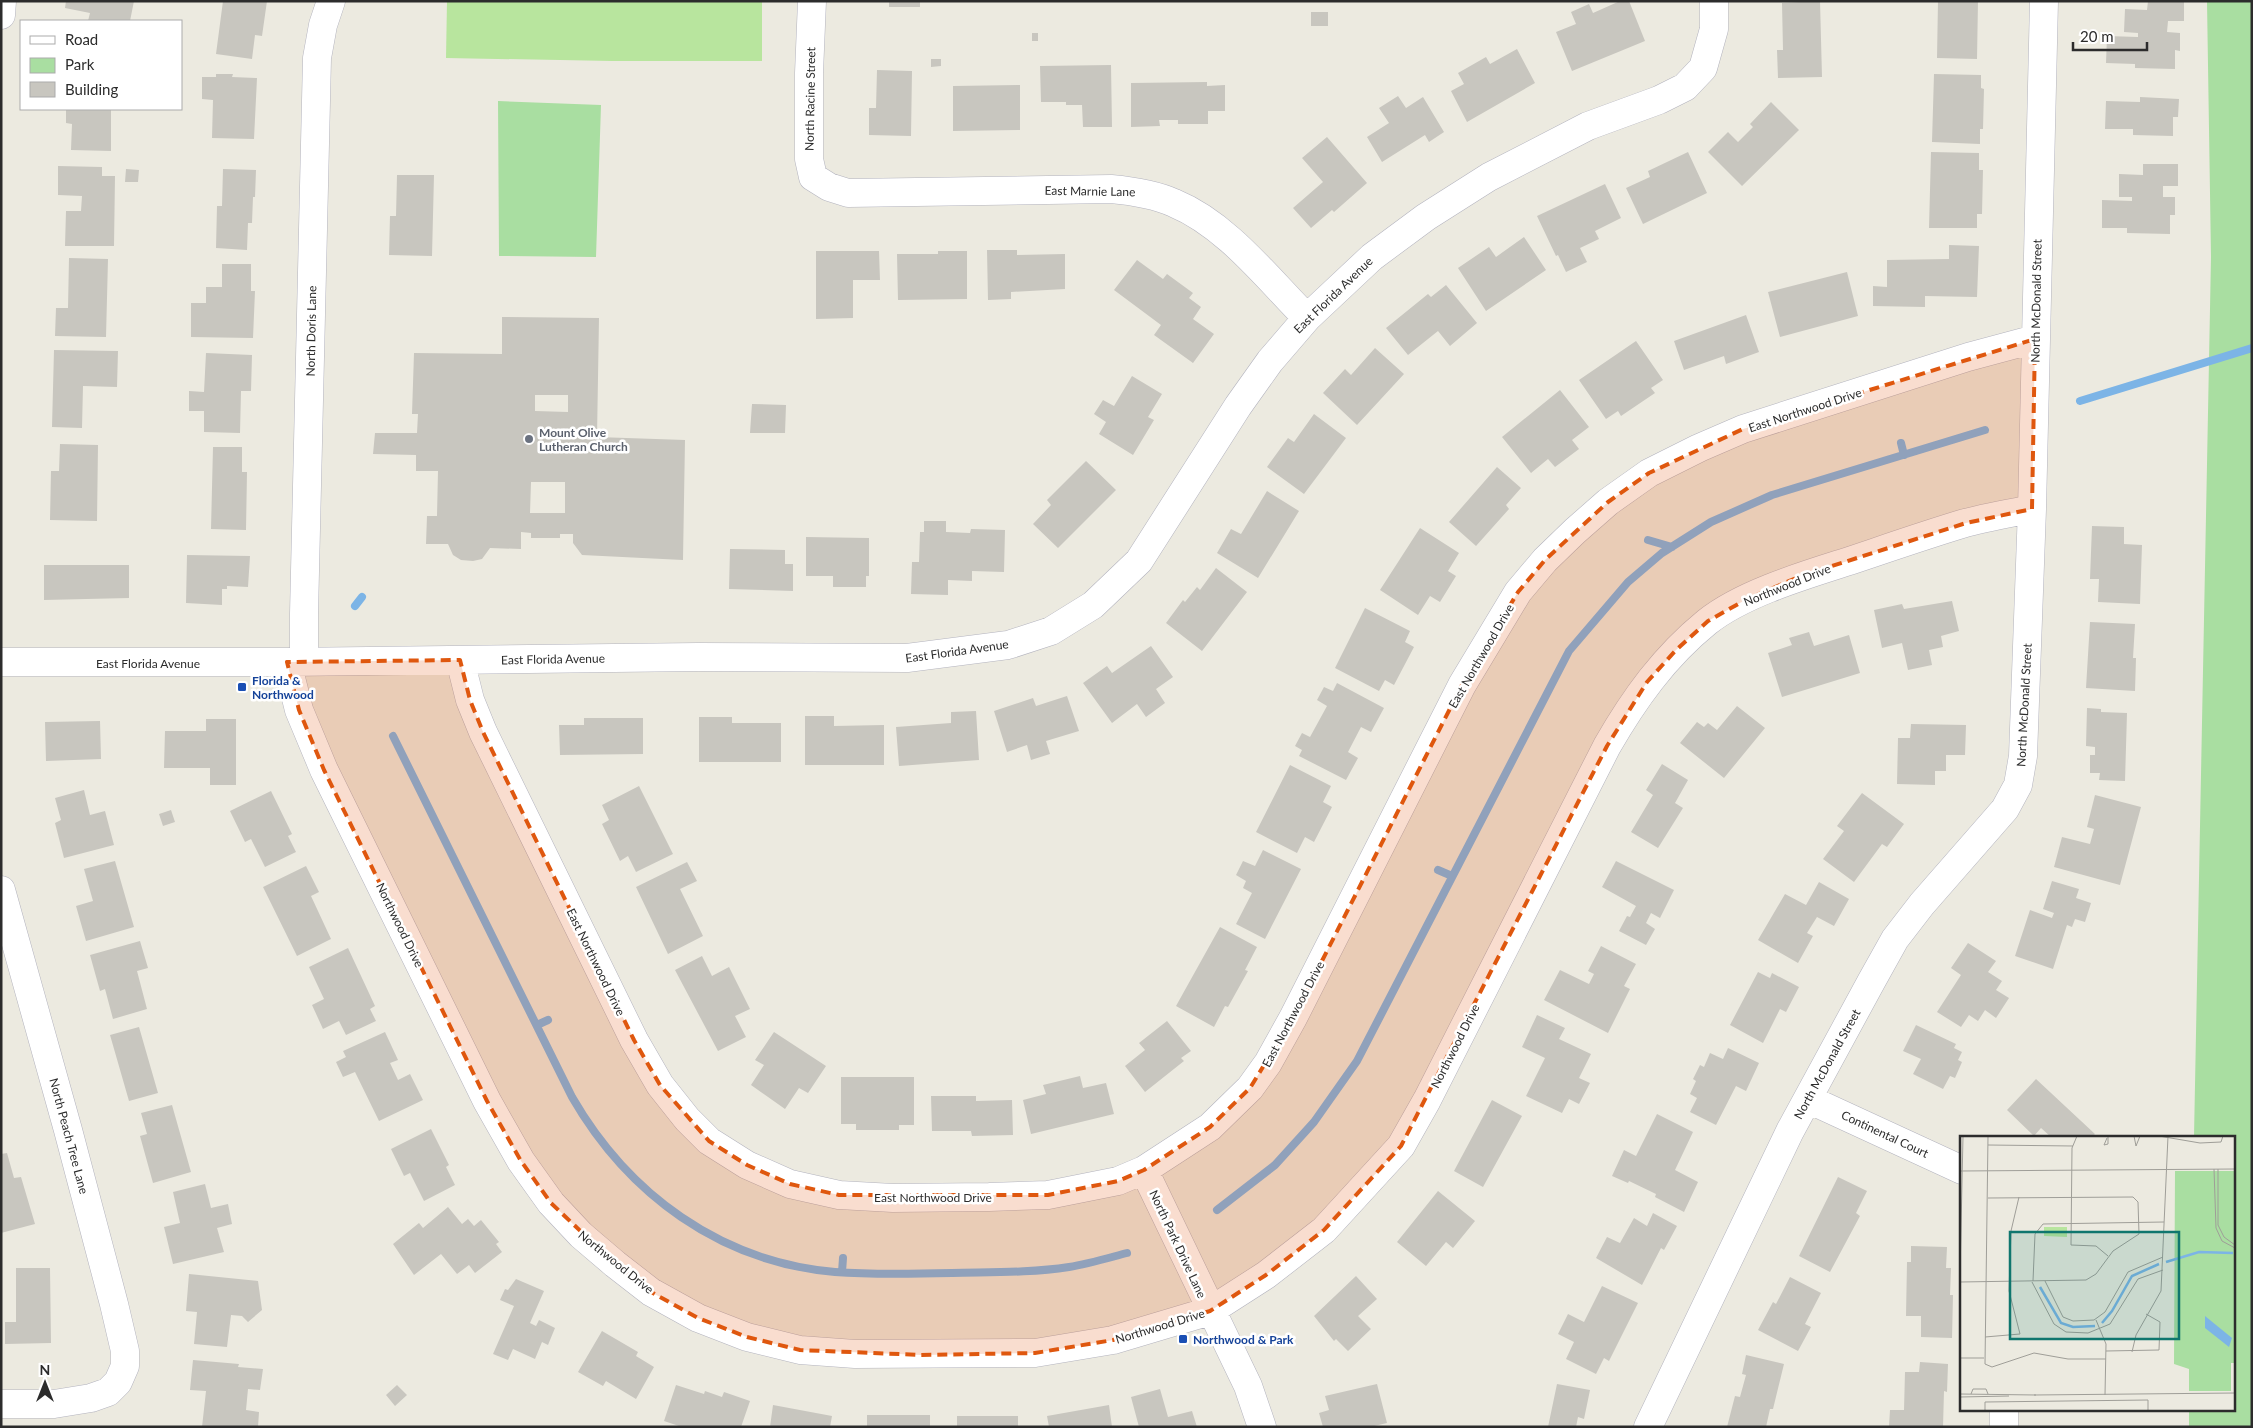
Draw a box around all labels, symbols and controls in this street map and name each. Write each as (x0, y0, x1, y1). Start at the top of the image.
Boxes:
legend (20, 20, 182, 110)
scale bar (2073, 20, 2147, 52)
text: 20 m (2080, 27, 2114, 45)
text: Road (65, 30, 98, 48)
street label: North Racine Street (802, 46, 818, 151)
text: Park (65, 55, 95, 73)
text: Building (65, 80, 118, 98)
street label: East Marnie Lane (1044, 183, 1136, 199)
street label: North McDonald Street (2027, 238, 2045, 363)
street label: East Florida Avenue (1290, 253, 1376, 337)
street label: North Doris Lane (303, 286, 319, 376)
street label: East Northwood Drive (1747, 385, 1863, 435)
place label: Mount Olive Lutheran Church (539, 425, 628, 454)
marker: Mount Olive Lutheran Church (523, 433, 535, 445)
street label: Northwood Drive (1741, 561, 1833, 609)
street label: East Northwood Drive (1445, 601, 1517, 711)
street label: East Florida Avenue (904, 636, 1010, 666)
street label: North McDonald Street (2013, 642, 2035, 767)
street label: East Florida Avenue (501, 651, 605, 667)
street label: East Florida Avenue (96, 656, 200, 671)
place label: Florida & Northwood (252, 673, 314, 702)
marker: Florida & Northwood (236, 681, 248, 693)
street label: Northwood Drive (373, 880, 427, 970)
street label: East Northwood Drive (563, 906, 629, 1018)
street label: East Northwood Drive (1259, 958, 1327, 1070)
street label: Northwood Drive (1427, 1001, 1483, 1091)
street label: North McDonald Street (1790, 1006, 1864, 1122)
street label: North Peach Tree Lane (46, 1076, 92, 1196)
street label: Continental Court (1839, 1107, 1932, 1161)
inset map (1960, 1136, 2236, 1410)
street label: North Park Drive Lane (1146, 1188, 1210, 1300)
street label: East Northwood Drive (874, 1190, 992, 1205)
street label: Northwood Drive (575, 1227, 657, 1297)
street label: Northwood Drive (1114, 1305, 1206, 1347)
place label: Northwood & Park (1193, 1332, 1294, 1347)
marker: Northwood & Park (1177, 1333, 1189, 1345)
north arrow (20, 1358, 70, 1408)
text: N (40, 1361, 50, 1378)

